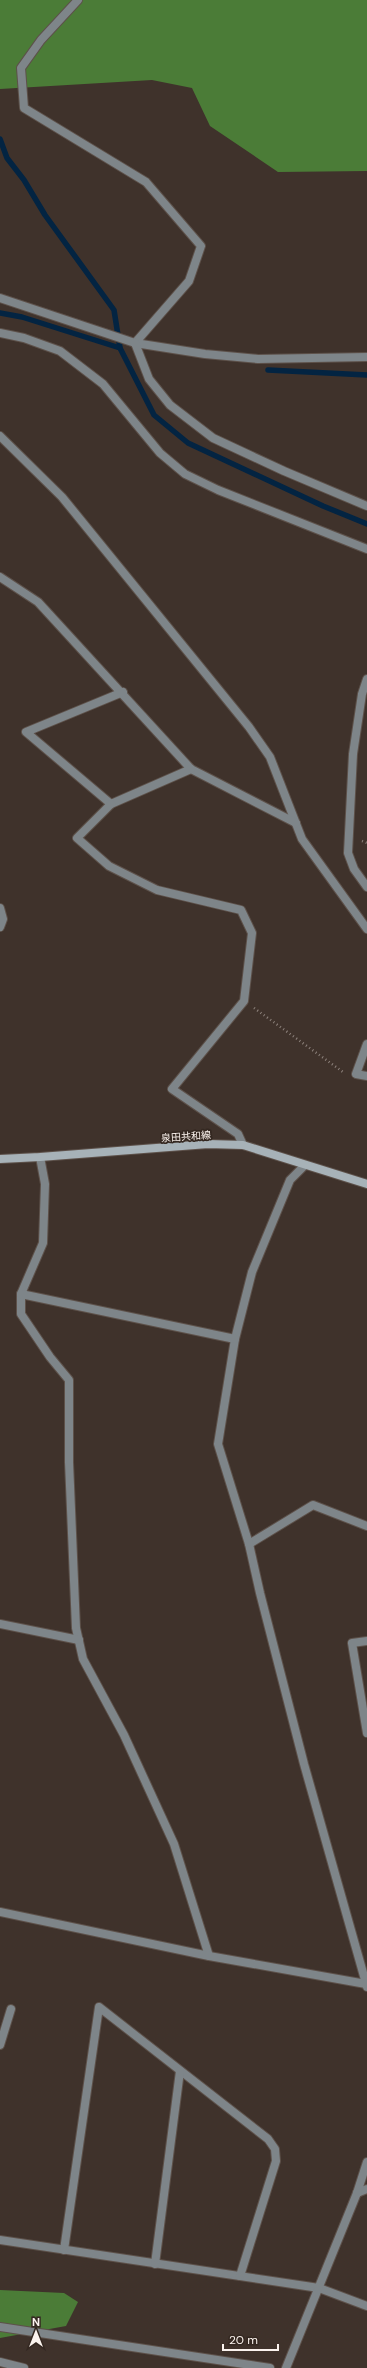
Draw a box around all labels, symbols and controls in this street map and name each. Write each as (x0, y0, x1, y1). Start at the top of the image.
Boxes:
street label: 泉田共和線 (161, 1128, 211, 1145)
north arrow (16, 2312, 56, 2352)
text: N (32, 2315, 40, 2329)
scale bar (223, 2326, 278, 2352)
text: 20 m (229, 2332, 258, 2348)

